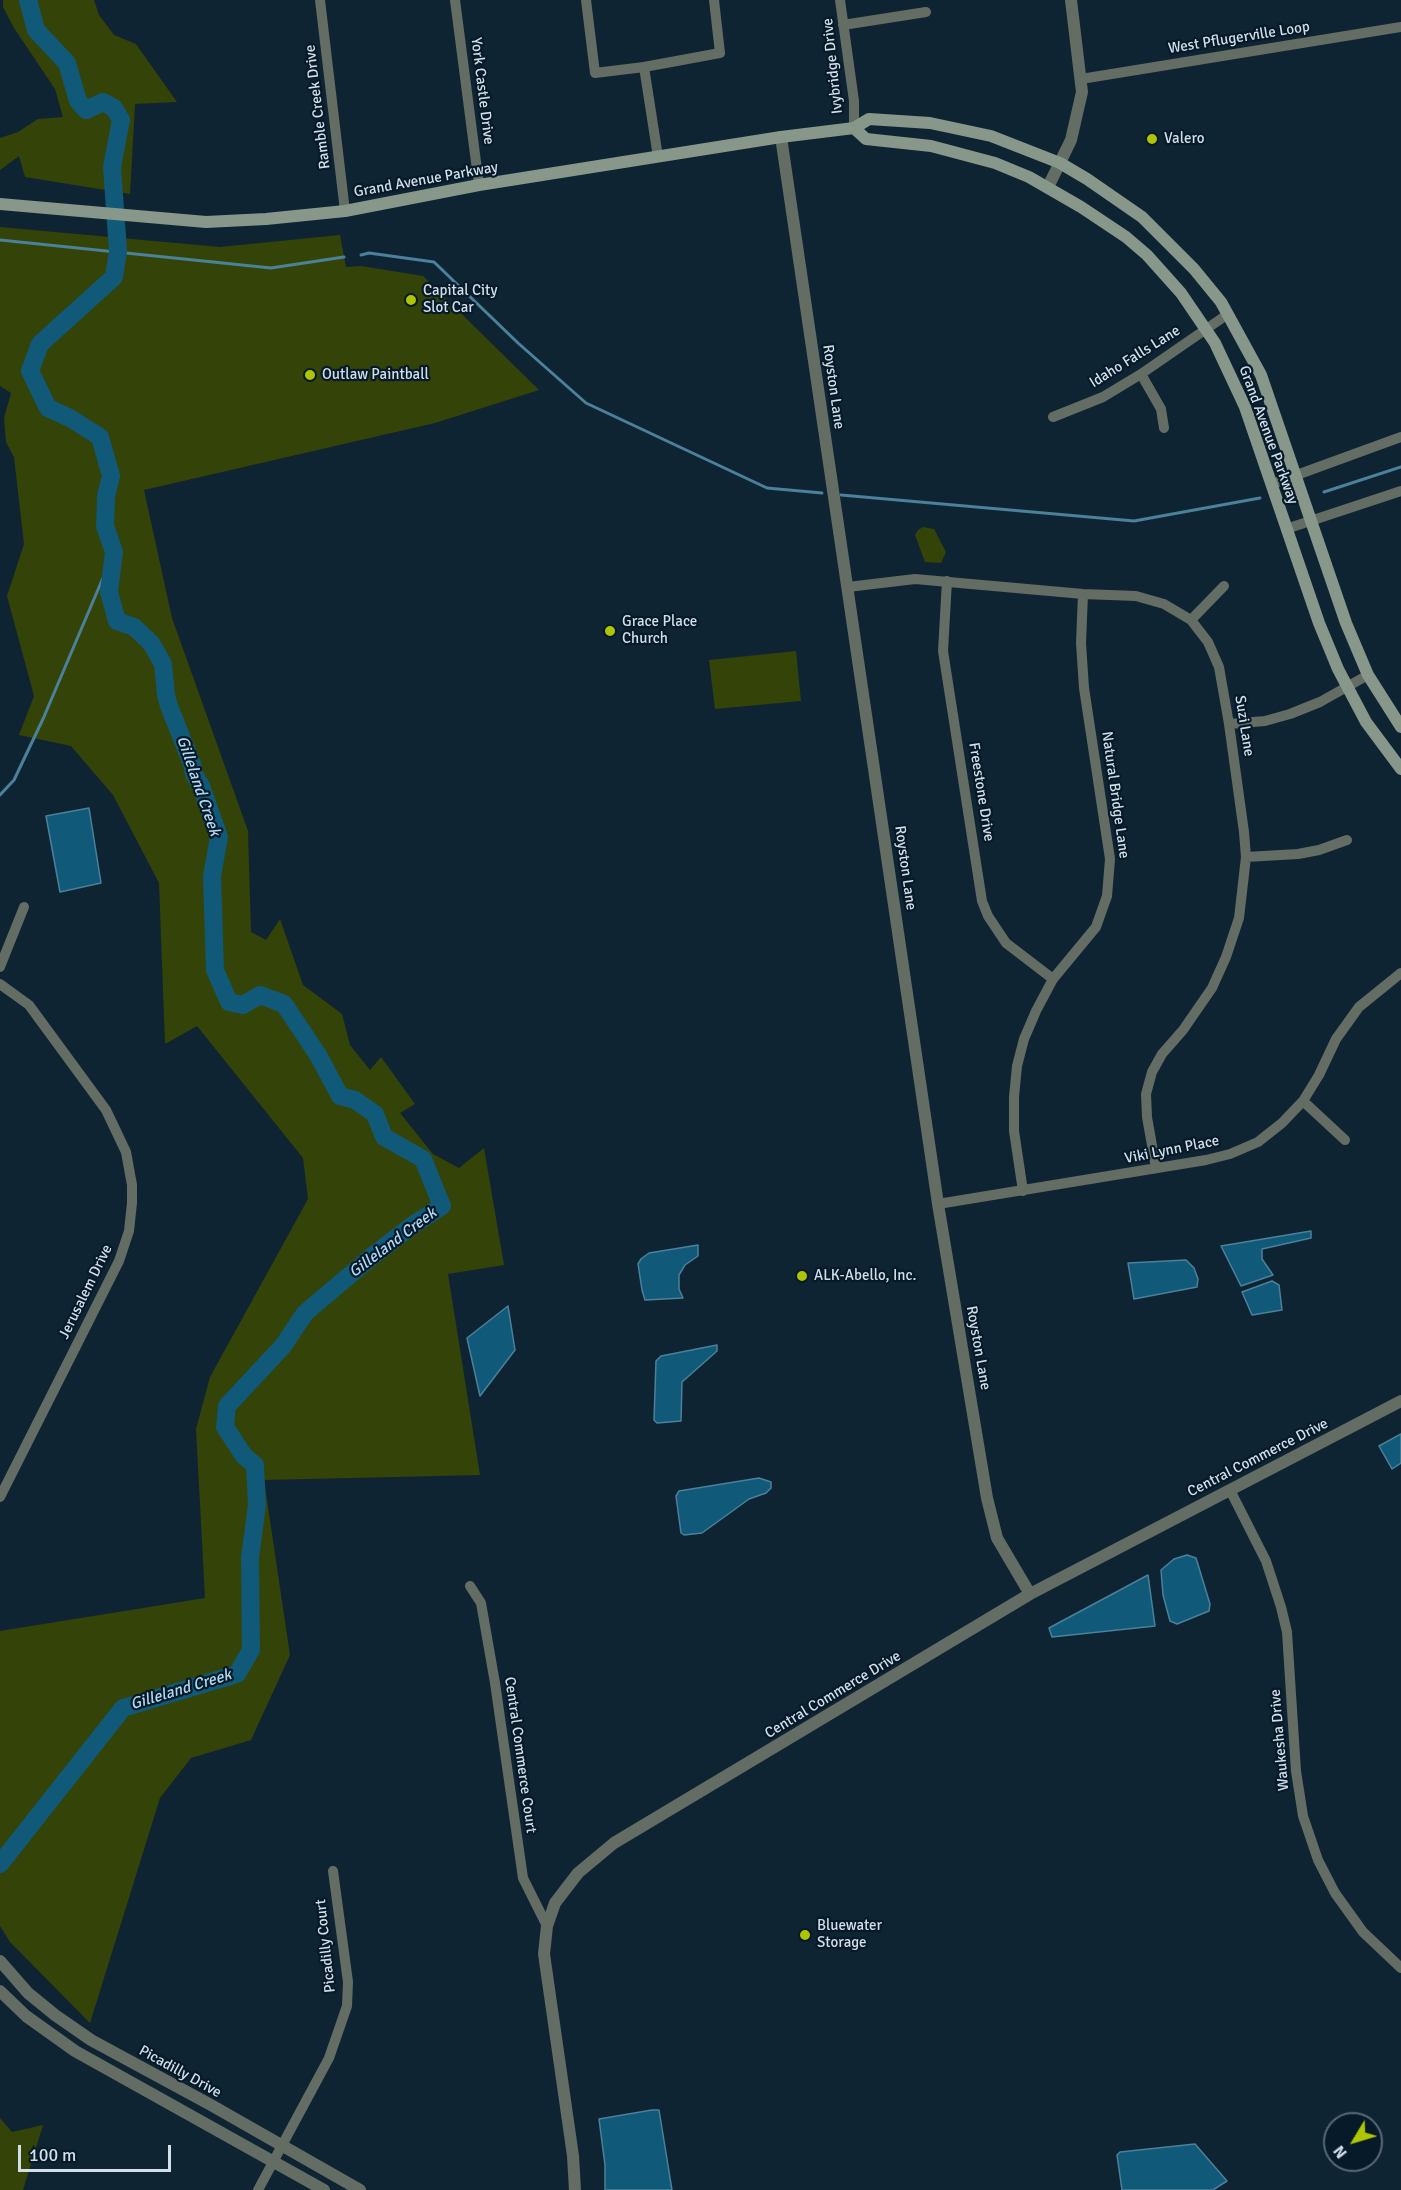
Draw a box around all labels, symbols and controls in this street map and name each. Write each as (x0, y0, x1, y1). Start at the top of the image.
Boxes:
street label: Ivybridge Drive (819, 17, 847, 115)
street label: West Pflugerville Loop (1167, 18, 1311, 58)
street label: York Castle Drive (466, 36, 498, 146)
street label: Ramble Creek Drive (301, 44, 335, 170)
place label: Valero (1164, 130, 1204, 148)
marker: Valero (1145, 132, 1159, 146)
street label: Grand Avenue Parkway (352, 158, 500, 202)
place label: Capital City Slot Car (423, 282, 497, 317)
marker: Capital City Slot Car (404, 293, 418, 307)
street label: Idaho Falls Lane (1086, 322, 1184, 392)
street label: Royston Lane (818, 344, 848, 430)
street label: Grand Avenue Parkway (1235, 363, 1301, 507)
place label: Outlaw Paintball (322, 366, 429, 384)
marker: Outlaw Paintball (303, 368, 317, 382)
place label: Grace Place Church (622, 613, 697, 648)
marker: Grace Place Church (603, 624, 617, 638)
street label: Suzi Lane (1230, 694, 1258, 758)
street label: Natural Bridge Lane (1097, 730, 1133, 860)
water label: Gilleland Creek (172, 733, 224, 839)
street label: Freestone Drive (964, 741, 998, 843)
street label: Royston Lane (890, 825, 920, 911)
street label: Viki Lynn Place (1123, 1132, 1221, 1168)
water label: Gilleland Creek (345, 1204, 441, 1282)
street label: Jerusalem Drive (55, 1242, 117, 1342)
place label: ALK-Abello, Inc. (814, 1267, 917, 1285)
marker: ALK-Abello, Inc. (795, 1269, 809, 1283)
street label: Royston Lane (962, 1304, 994, 1392)
street label: Central Commerce Drive (1185, 1415, 1331, 1501)
street label: Central Commerce Drive (762, 1647, 904, 1743)
water label: Gilleland Creek (128, 1666, 234, 1714)
street label: Central Commerce Court (500, 1676, 540, 1834)
street label: Waukesha Drive (1267, 1688, 1293, 1792)
street label: Picadilly Court (312, 1898, 340, 1994)
place label: Bluewater Storage (817, 1917, 882, 1952)
marker: Bluewater Storage (798, 1928, 812, 1942)
street label: Picadilly Drive (136, 2042, 224, 2102)
north arrow (1323, 2112, 1383, 2172)
scale bar (21, 2133, 174, 2171)
text: N (1329, 2141, 1352, 2162)
text: 100 m (29, 2144, 76, 2166)

